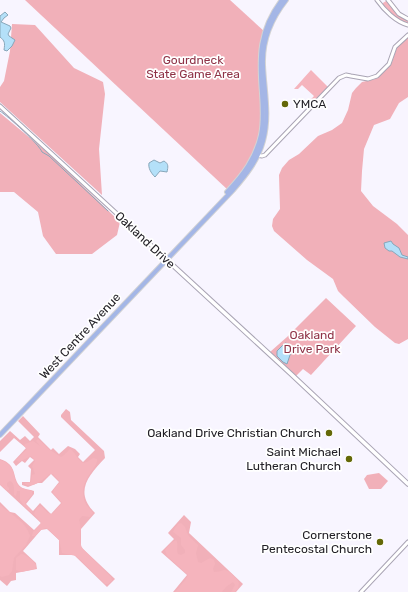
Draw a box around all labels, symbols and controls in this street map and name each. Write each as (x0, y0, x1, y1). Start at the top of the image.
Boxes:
park label: Gourdneck State Game Area (146, 53, 240, 81)
place label: YMCA (293, 97, 326, 111)
marker: YMCA (280, 99, 290, 109)
street label: Oakland Drive (112, 209, 178, 271)
street label: West Centre Avenue (37, 290, 124, 382)
park label: Oakland Drive Park (284, 328, 341, 356)
place label: Oakland Drive Christian Church (147, 426, 321, 440)
marker: Oakland Drive Christian Church (324, 428, 334, 438)
place label: Saint Michael Lutheran Church (246, 445, 341, 473)
marker: Saint Michael Lutheran Church (344, 454, 354, 464)
place label: Cornerstone Pentecostal Church (261, 528, 372, 556)
marker: Cornerstone Pentecostal Church (375, 537, 385, 547)

